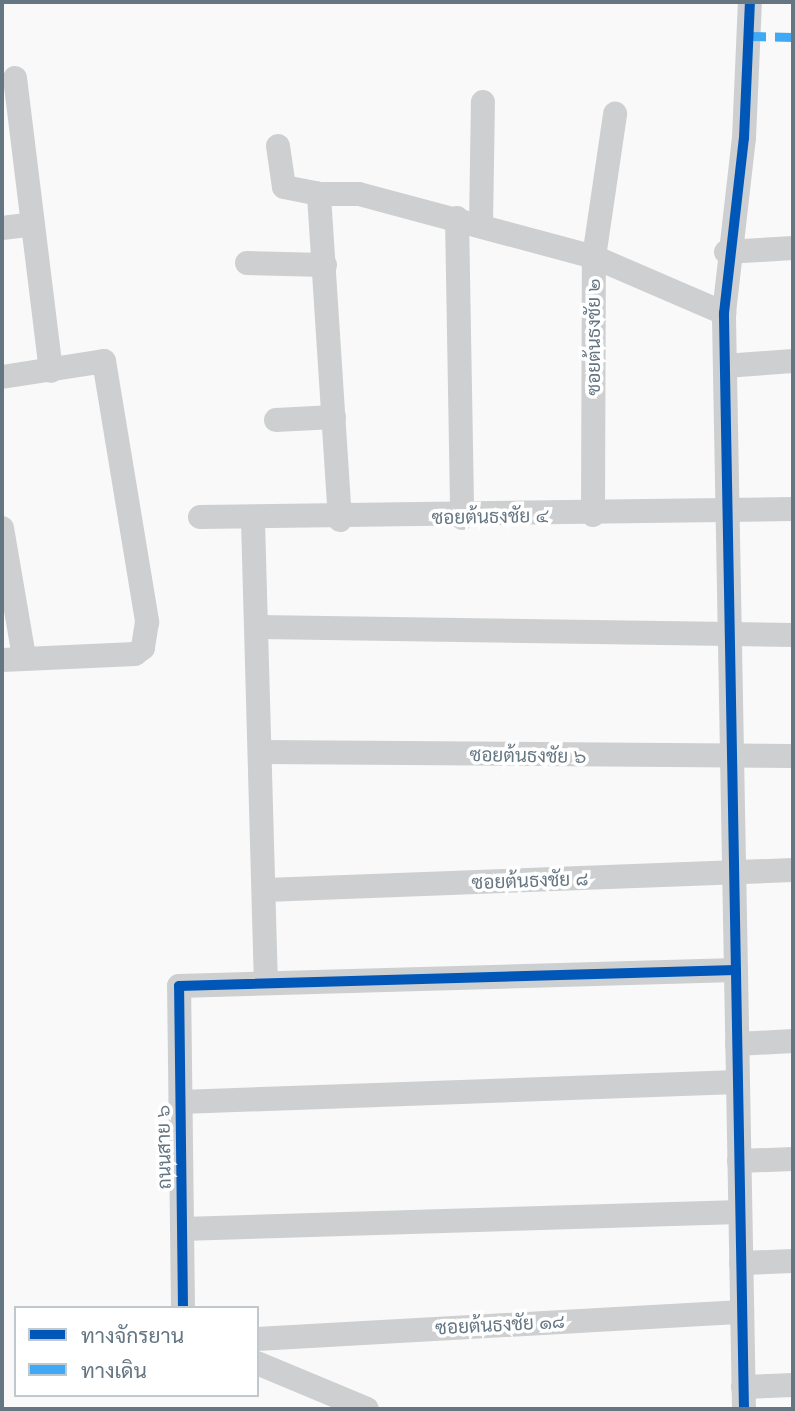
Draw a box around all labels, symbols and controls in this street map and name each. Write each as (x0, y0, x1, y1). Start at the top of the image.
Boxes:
street label: ซอยต้นธงชัย ๒ (583, 278, 605, 396)
street label: ซอยต้นธงชัย ๔ (431, 505, 549, 529)
street label: ซอยต้นธงชัย ๖ (469, 744, 587, 768)
street label: ซอยต้นธงชัย ๘ (471, 868, 589, 894)
street label: ถนนสาย ๖ (152, 1105, 176, 1189)
legend (14, 1306, 259, 1397)
street label: ซอยต้นธงชัย ๑๘ (435, 1310, 565, 1340)
text: ทางจักรยาน (81, 1323, 184, 1348)
text: ทางเดิน (81, 1358, 147, 1383)

